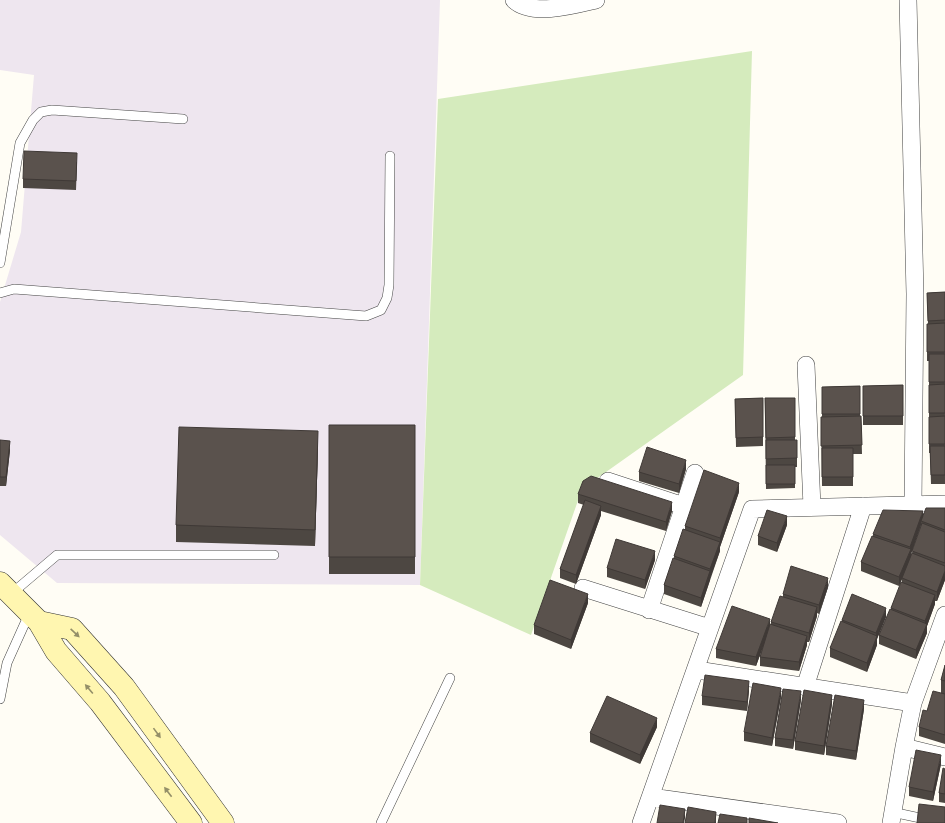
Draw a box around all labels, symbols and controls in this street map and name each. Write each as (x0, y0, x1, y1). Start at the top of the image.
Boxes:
one-way arrow (70, 629, 80, 638)
one-way arrow (84, 683, 93, 694)
one-way arrow (153, 728, 162, 739)
one-way arrow (163, 786, 172, 797)

